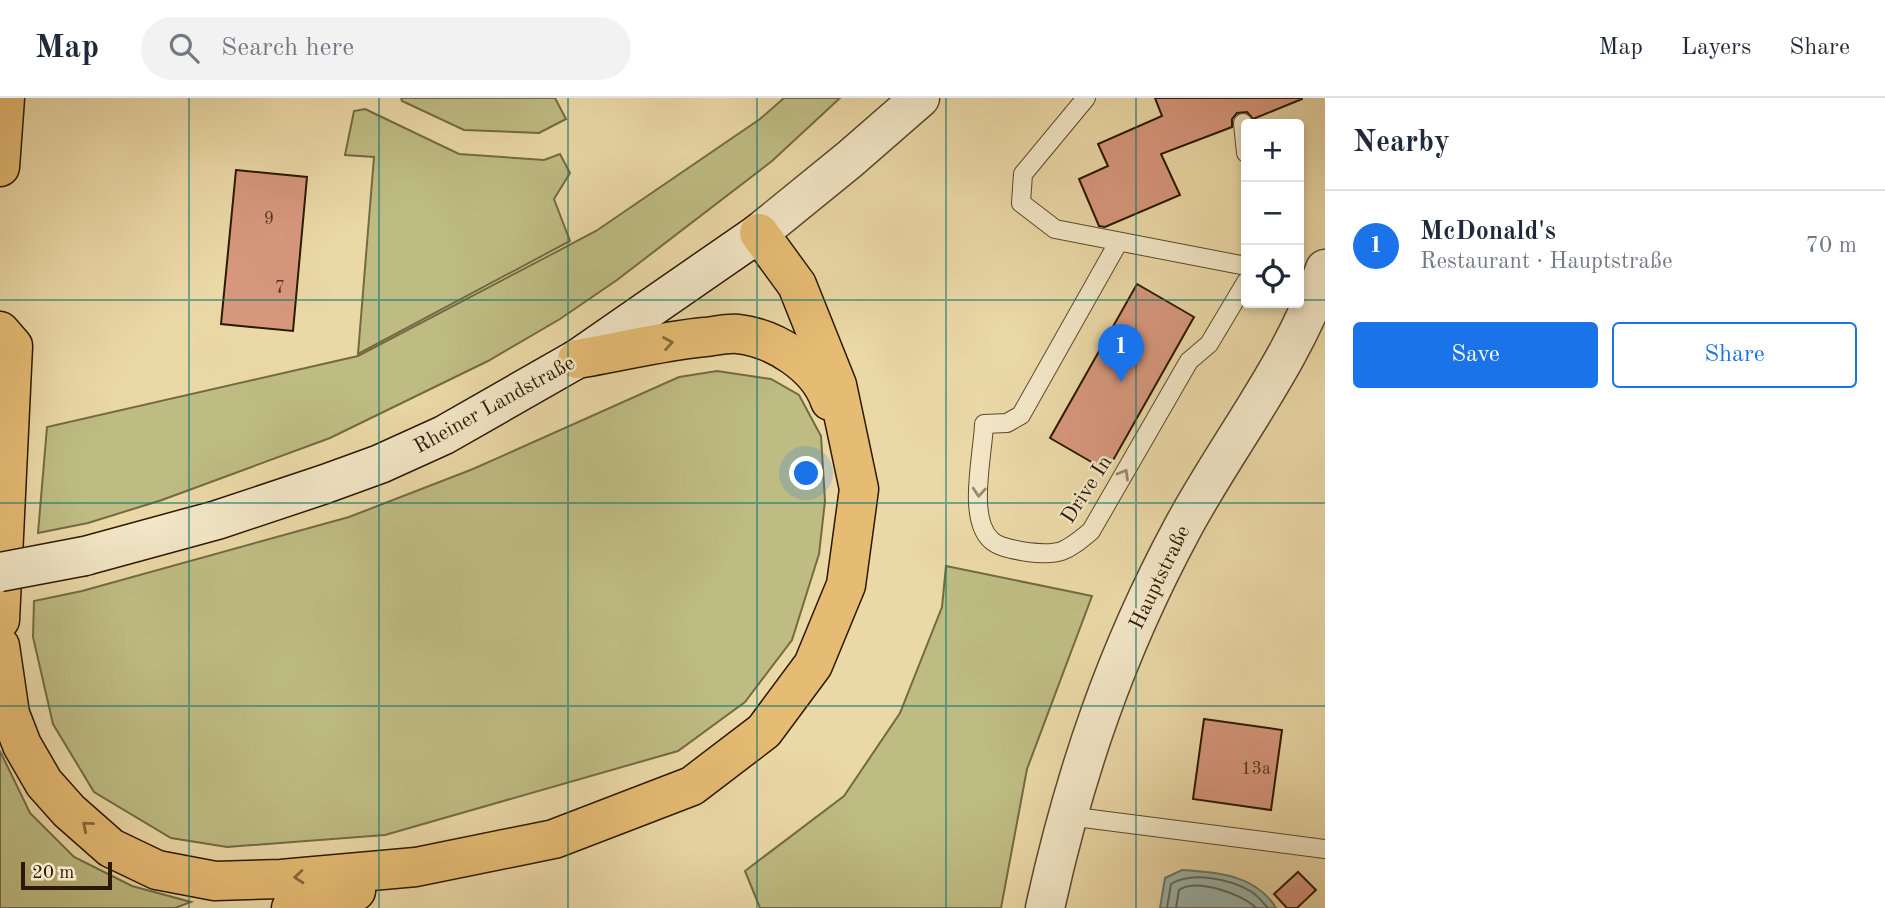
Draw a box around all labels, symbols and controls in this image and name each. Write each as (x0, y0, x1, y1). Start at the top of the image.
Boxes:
search box (141, 17, 631, 80)
icon: search (165, 29, 203, 67)
text: Map (35, 32, 99, 65)
text: Search here (221, 35, 354, 61)
text: Map (1599, 36, 1643, 60)
text: Layers (1681, 36, 1751, 60)
text: Share (1789, 36, 1850, 60)
map controls (1241, 119, 1304, 308)
button: + (1241, 119, 1304, 182)
text: Nearby (1353, 128, 1450, 158)
button: − (1241, 182, 1304, 245)
house number: 9 (264, 210, 274, 228)
text: McDonald's (1420, 219, 1556, 245)
text: 1 (1369, 234, 1383, 257)
text: 70 m (1806, 234, 1857, 257)
button: locate (1241, 245, 1304, 308)
text: Restaurant · Hauptstraße (1420, 250, 1673, 273)
house number: 7 (275, 279, 285, 297)
button: Save (1353, 322, 1598, 388)
button: Share (1612, 322, 1857, 388)
pin: 1 (1098, 324, 1144, 382)
one-way arrow (662, 336, 674, 351)
street label: Rheiner Landstraße (411, 352, 579, 458)
street label: Drive In (1058, 452, 1117, 527)
your location (789, 456, 823, 490)
one-way arrow (1115, 469, 1128, 482)
one-way arrow (972, 487, 987, 498)
street label: Hauptstraße (1126, 522, 1194, 633)
house number: 13a (1241, 760, 1271, 778)
one-way arrow (82, 822, 95, 834)
scale bar (21, 859, 112, 891)
text: 20 m (32, 864, 74, 883)
one-way arrow (294, 870, 305, 885)

